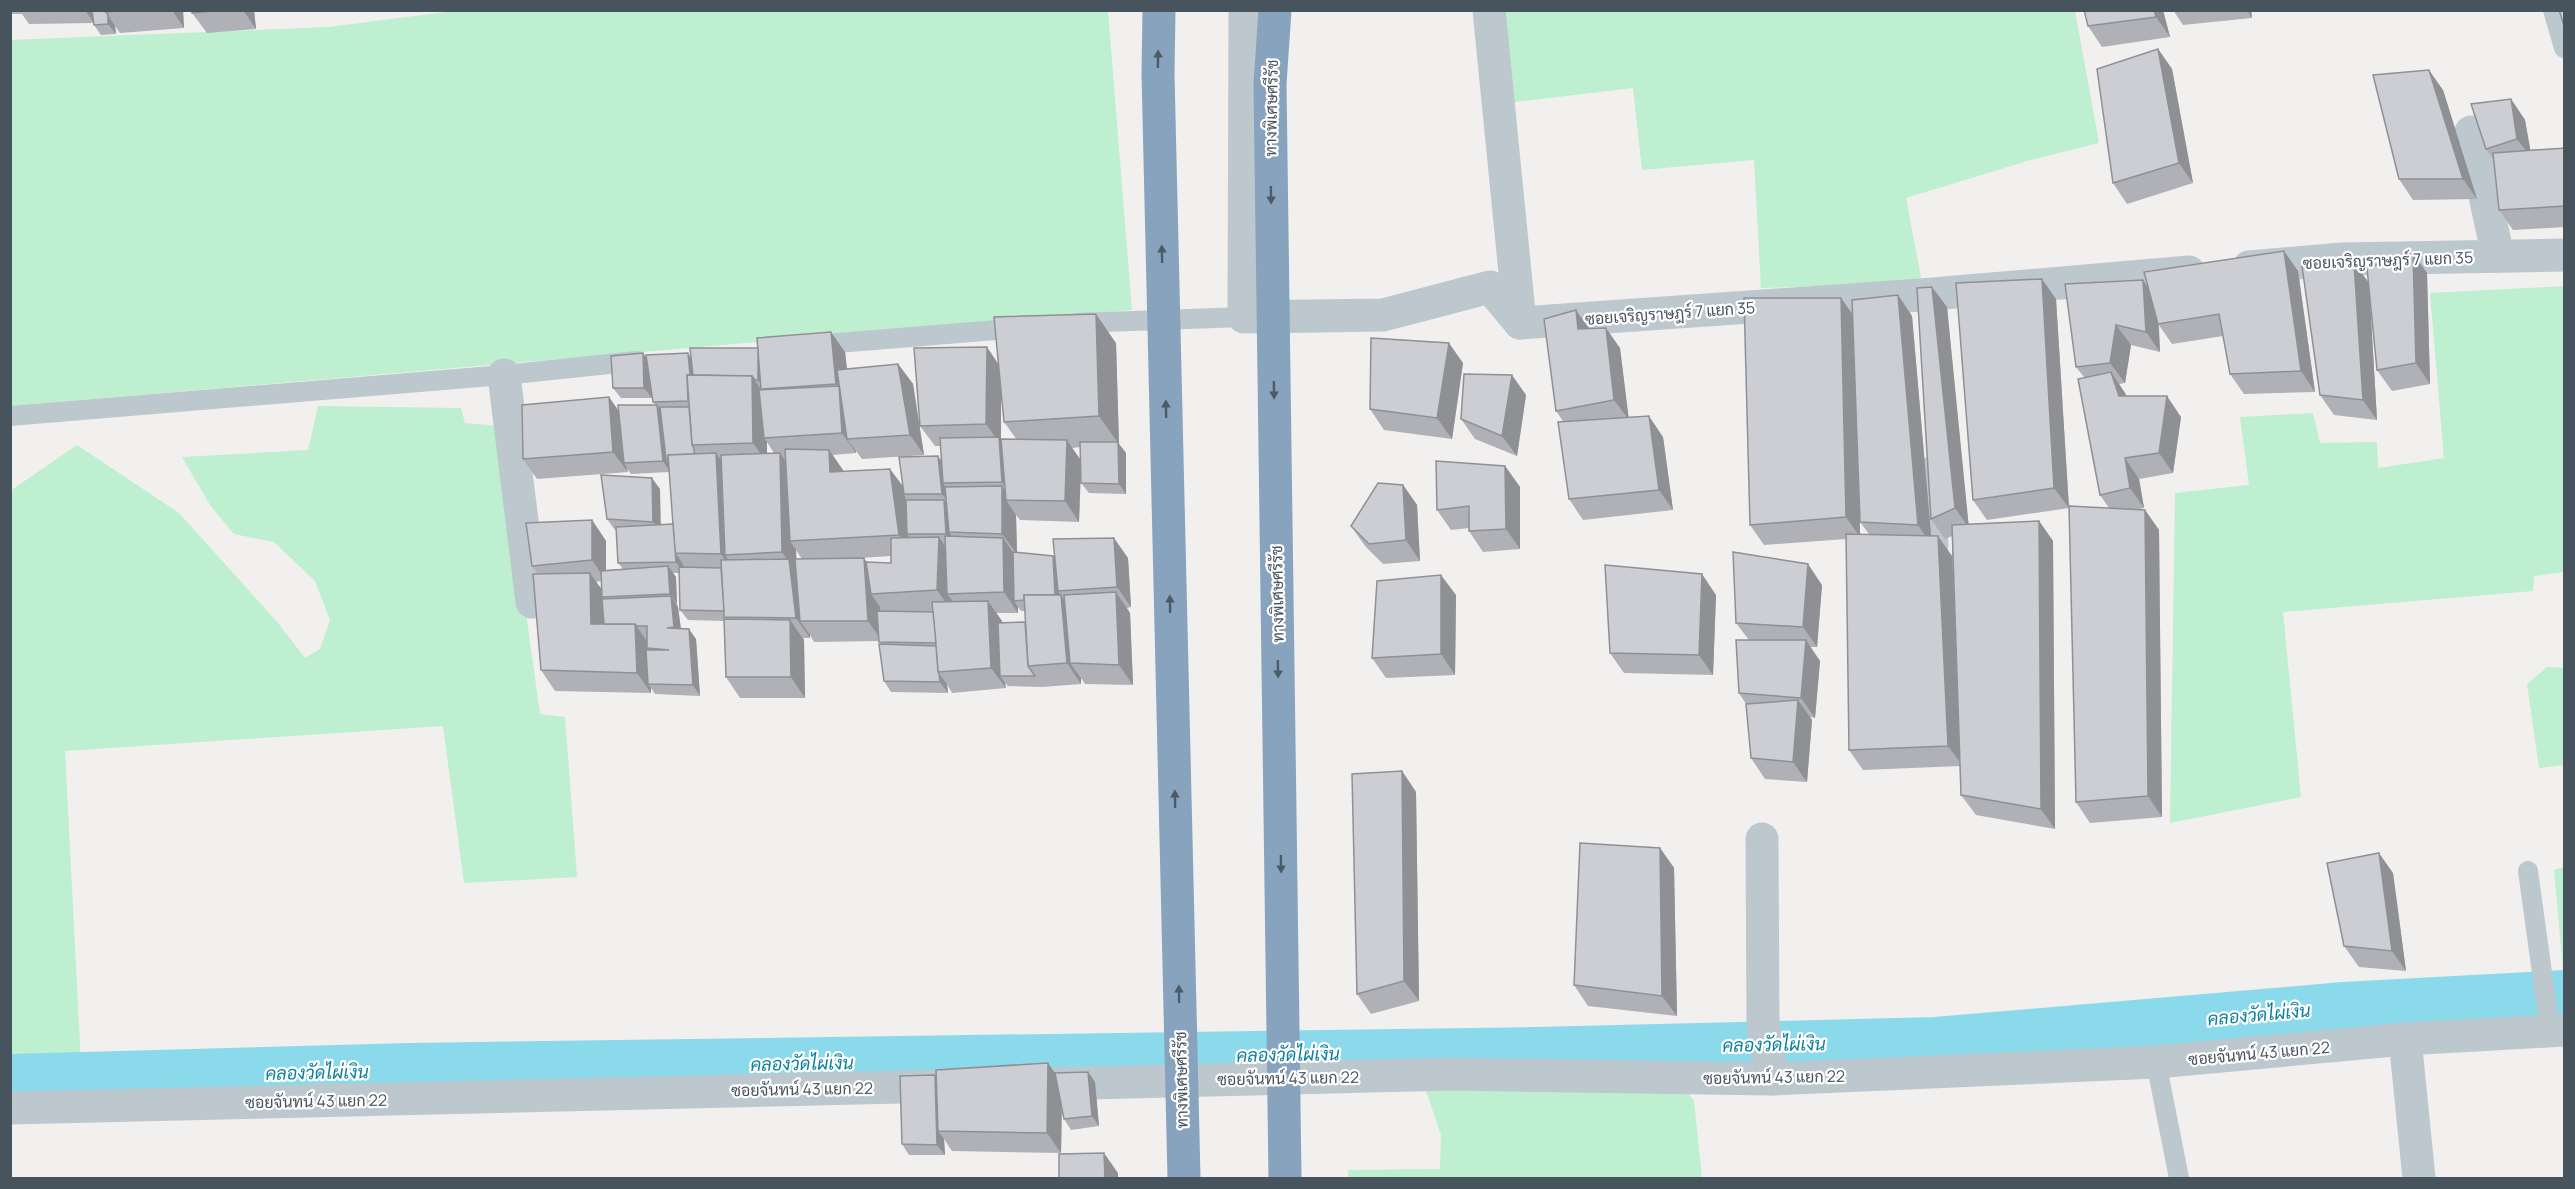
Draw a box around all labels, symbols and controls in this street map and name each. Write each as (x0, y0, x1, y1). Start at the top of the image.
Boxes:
one-way arrow (1153, 49, 1163, 68)
street label: ทางพิเศษศรีรัช (1259, 59, 1283, 157)
one-way arrow (1266, 185, 1276, 204)
one-way arrow (1157, 244, 1167, 263)
street label: ซอยเจริญราษฎร์ 7 แยก 35 (2302, 245, 2474, 274)
street label: ซอยเจริญราษฎร์ 7 แยก 35 (1584, 295, 1756, 330)
one-way arrow (1269, 380, 1279, 399)
one-way arrow (1161, 400, 1170, 419)
street label: ทางพิเศษศรีรัช (1265, 545, 1289, 643)
one-way arrow (1165, 595, 1175, 614)
one-way arrow (1273, 659, 1283, 678)
one-way arrow (1170, 790, 1180, 809)
one-way arrow (1276, 854, 1286, 873)
one-way arrow (1175, 985, 1184, 1004)
water label: คลองวัดไผ่เงิน (2206, 997, 2312, 1030)
street label: ทางพิเศษศรีรัช (1169, 1031, 1193, 1129)
water label: คลองวัดไผ่เงิน (1722, 1031, 1826, 1057)
street label: ซอยจันทน์ 43 แยก 22 (2187, 1035, 2331, 1070)
water label: คลองวัดไผ่เงิน (1236, 1041, 1340, 1067)
water label: คลองวัดไผ่เงิน (750, 1050, 854, 1076)
water label: คลองวัดไผ่เงิน (265, 1059, 369, 1085)
street label: ซอยจันทน์ 43 แยก 22 (1703, 1064, 1845, 1089)
street label: ซอยจันทน์ 43 แยก 22 (1217, 1065, 1359, 1090)
street label: ซอยจันทน์ 43 แยก 22 (731, 1076, 873, 1101)
street label: ซอยจันทน์ 43 แยก 22 (245, 1088, 387, 1113)

